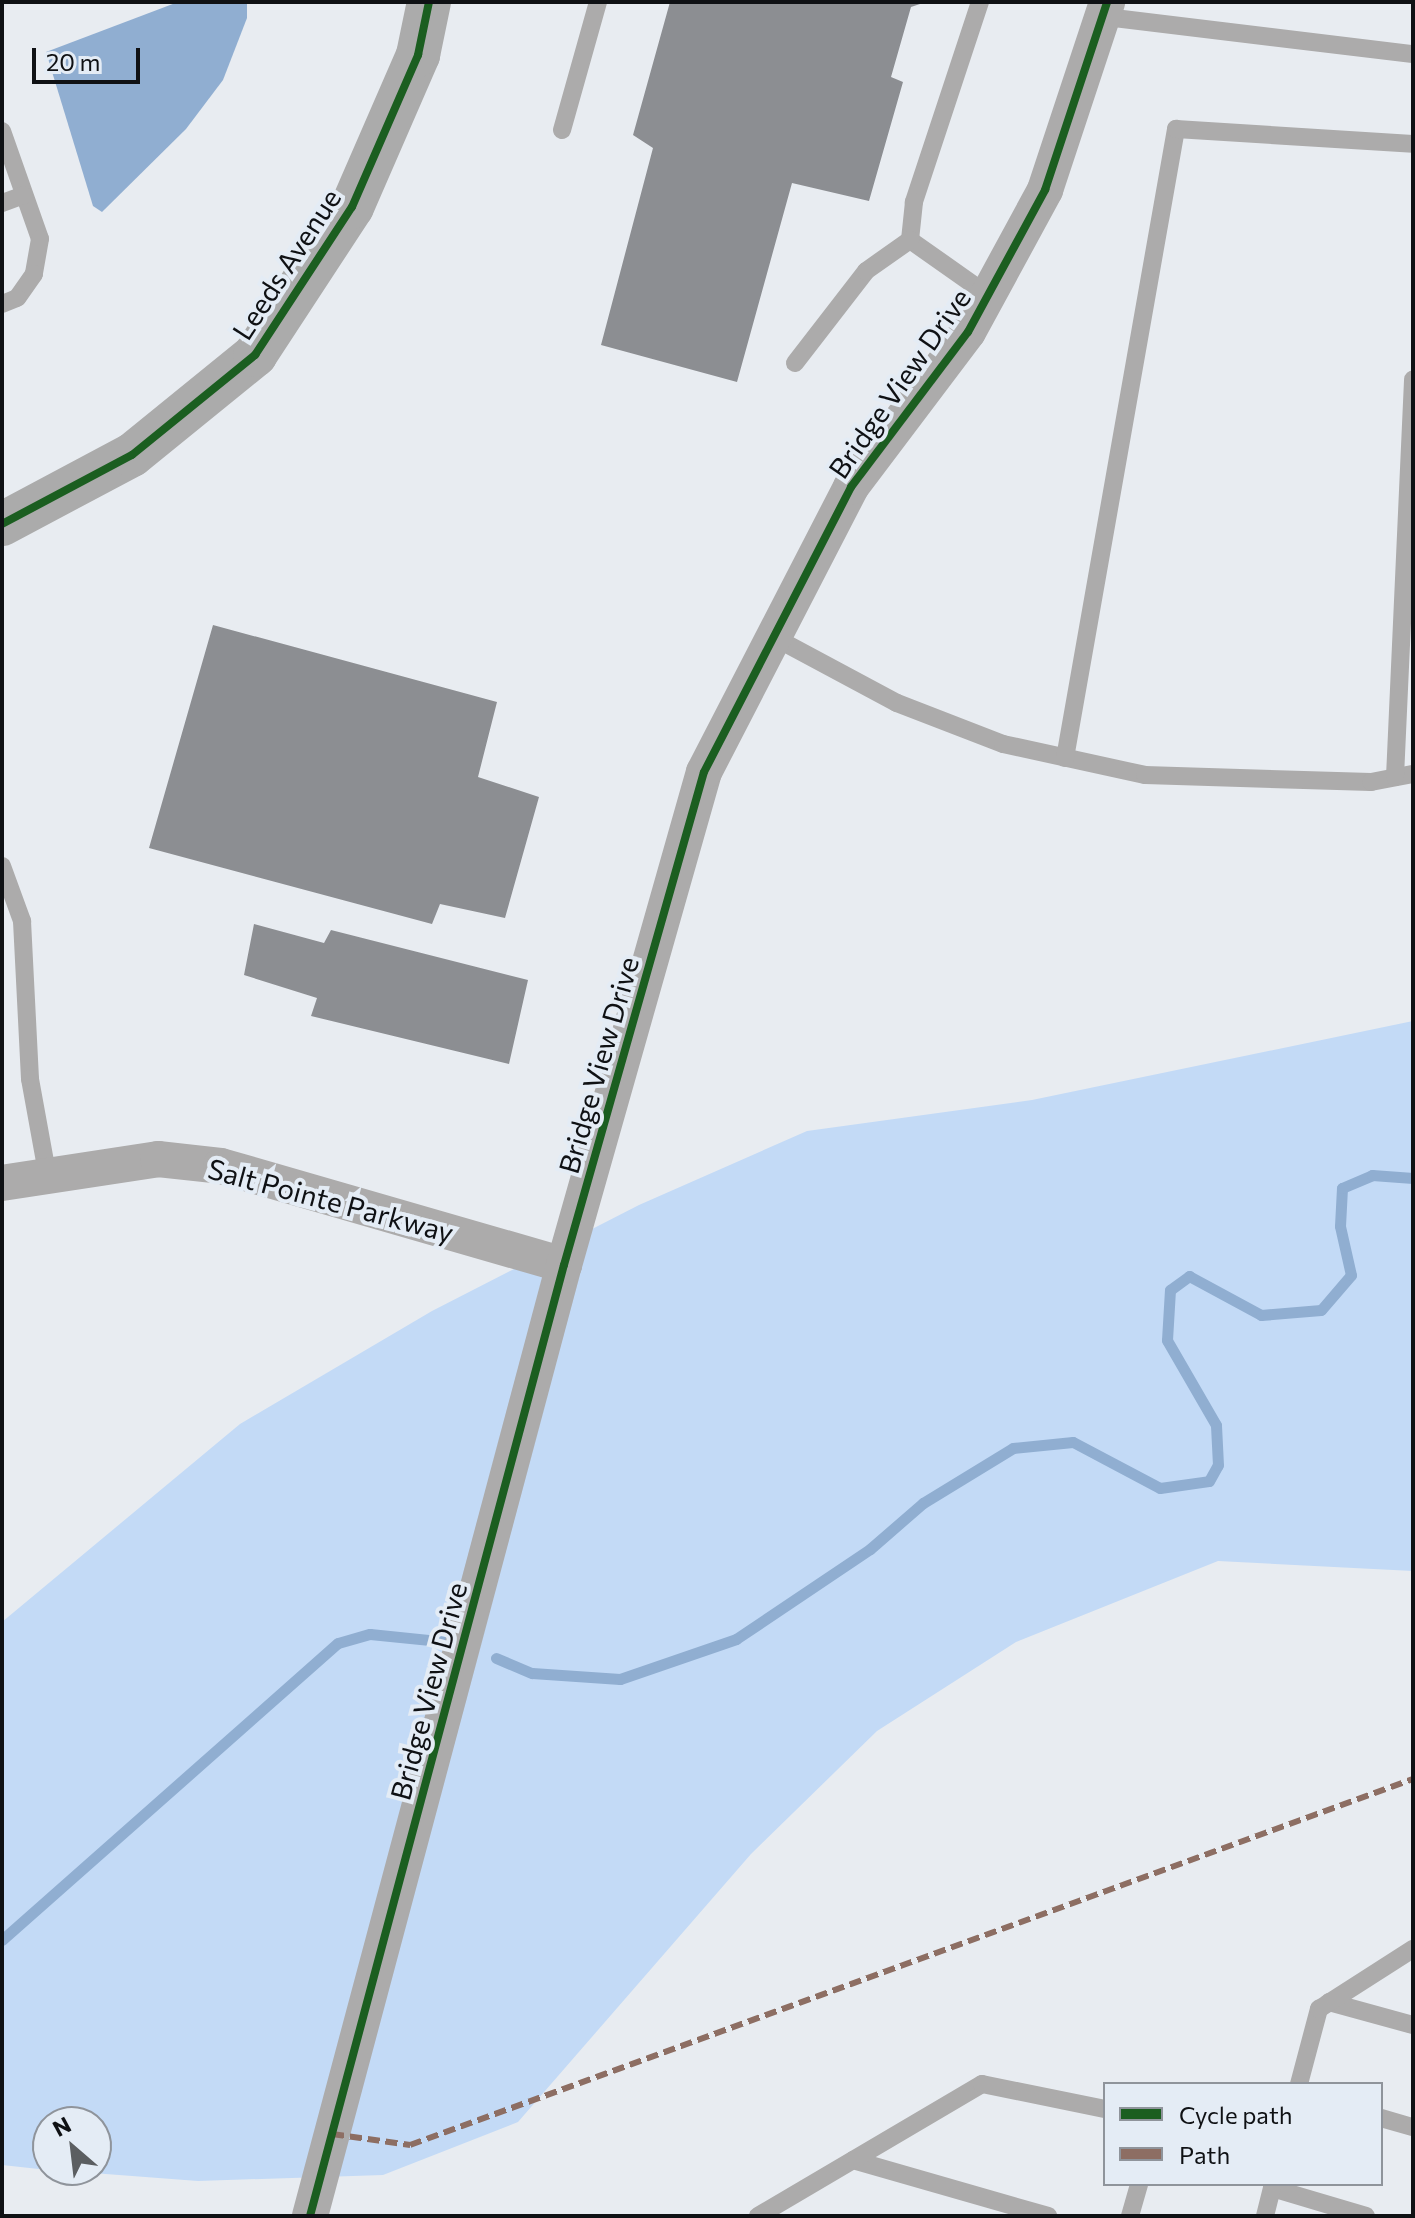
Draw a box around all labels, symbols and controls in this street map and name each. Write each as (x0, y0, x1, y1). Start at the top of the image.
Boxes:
scale bar (36, 32, 144, 82)
text: 20 m (46, 47, 100, 76)
street label: Leeds Avenue (225, 182, 347, 346)
street label: Bridge View Drive (821, 282, 977, 484)
street label: Bridge View Drive (551, 953, 645, 1177)
street label: Salt Pointe Parkway (204, 1151, 458, 1249)
street label: Bridge View Drive (383, 1579, 473, 1803)
legend (1103, 2082, 1383, 2186)
text: Cycle path (1179, 2100, 1293, 2129)
north arrow (32, 2106, 112, 2186)
text: N (48, 2110, 75, 2142)
text: Path (1179, 2140, 1230, 2169)

